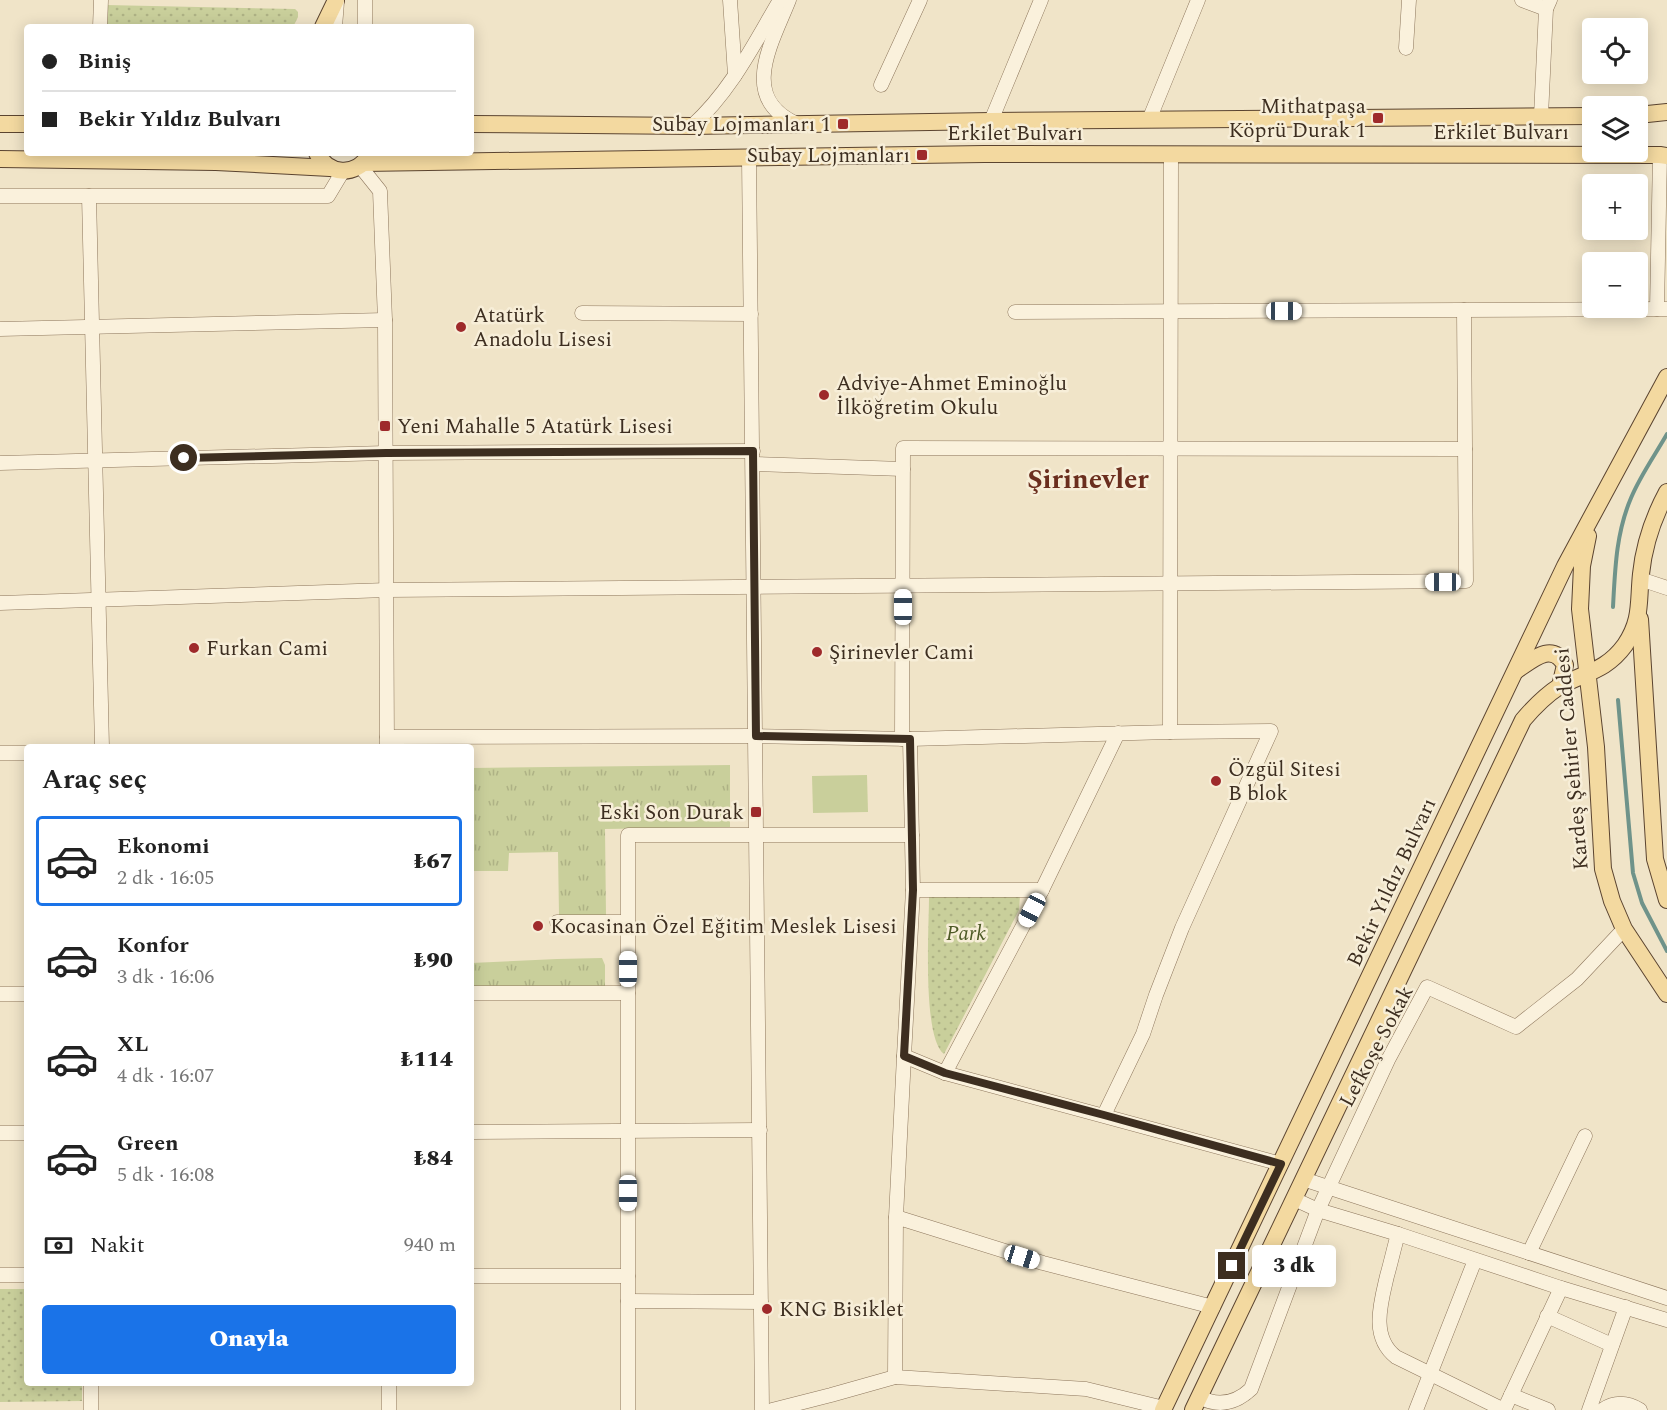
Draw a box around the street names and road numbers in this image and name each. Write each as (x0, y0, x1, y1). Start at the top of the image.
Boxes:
street label: Erkilet Bulvarı (1433, 117, 1569, 149)
street label: Erkilet Bulvarı (947, 118, 1083, 150)
street label: Kardeş Şehirler Caddesi (1546, 646, 1598, 871)
street label: Bekir Yıldız Bulvarı (1339, 793, 1445, 972)
street label: Lefkoşe Sokak (1331, 980, 1423, 1113)

